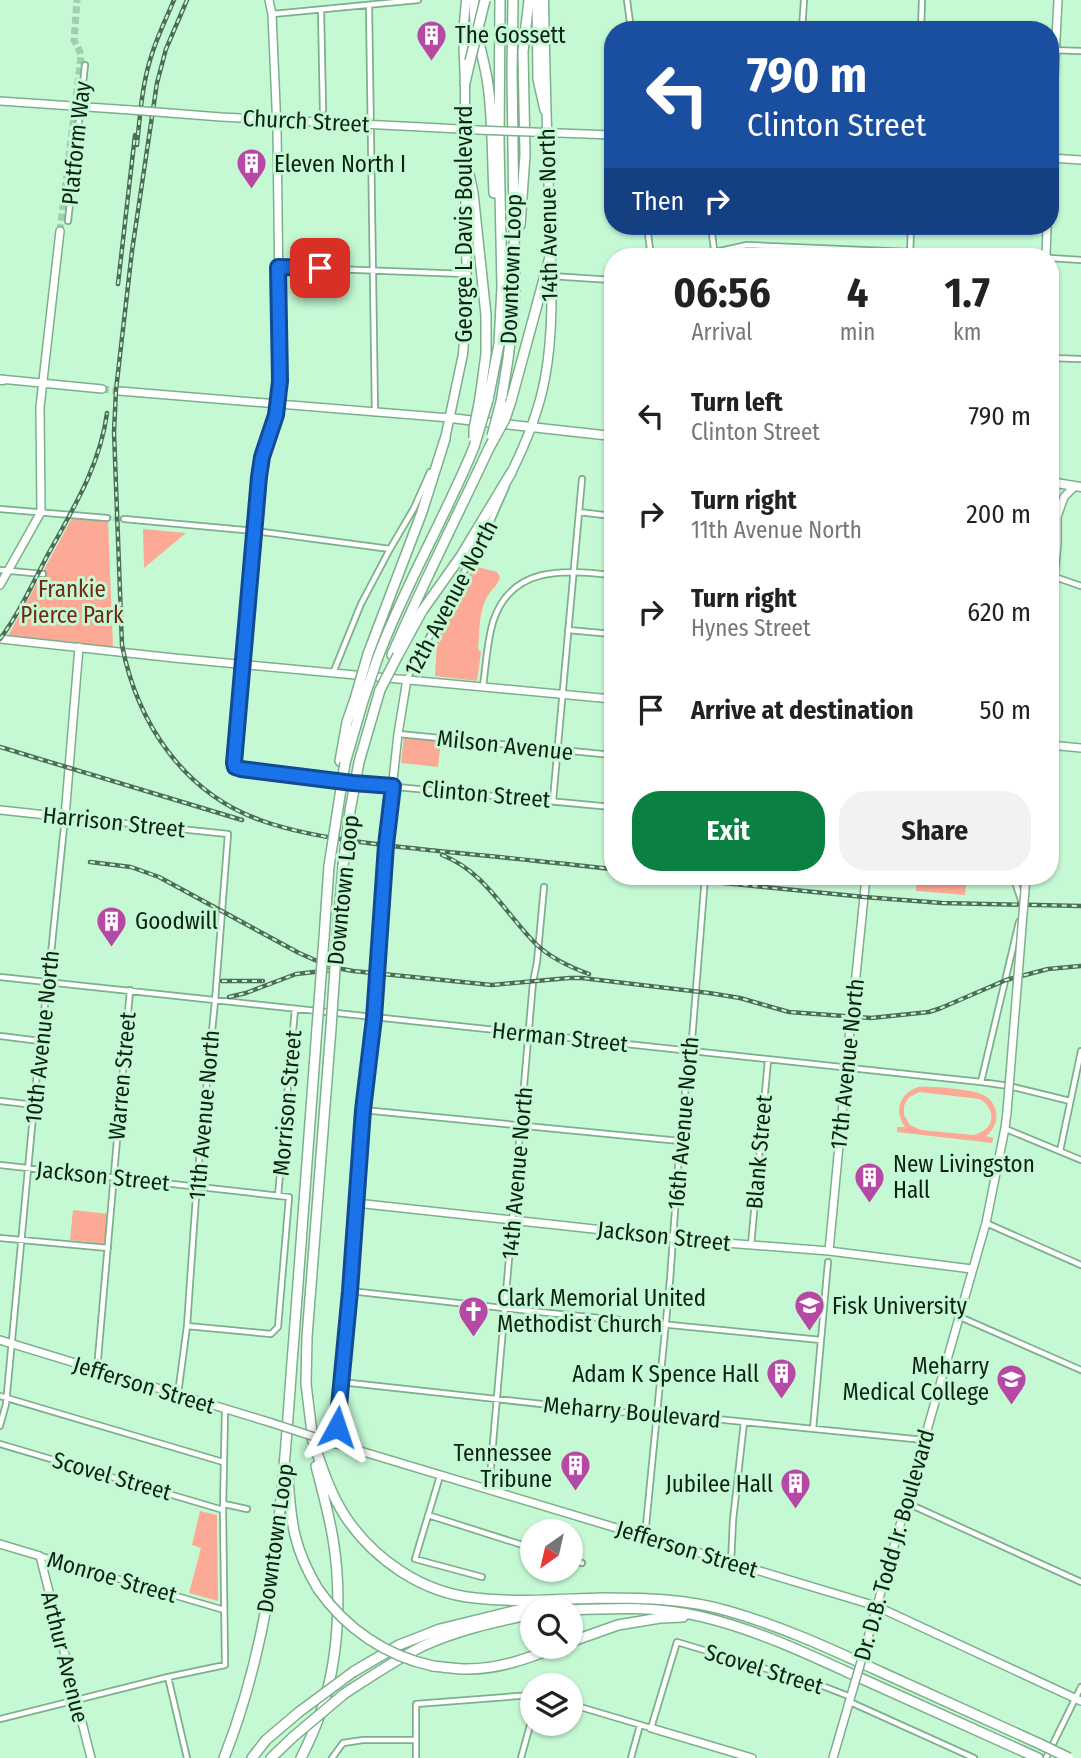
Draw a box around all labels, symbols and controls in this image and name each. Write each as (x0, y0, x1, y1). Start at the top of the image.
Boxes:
building icon: The Gossett (415, 18, 449, 62)
place label: The Gossett (455, 21, 566, 49)
text: 790 m (747, 46, 867, 105)
icon: left (632, 49, 723, 140)
street label: Platform Way (56, 79, 96, 206)
street label: Church Street (242, 104, 371, 138)
street label: George L Davis Boulevard (450, 105, 478, 343)
text: Clinton Street (747, 106, 926, 144)
street label: 14th Avenue North (532, 128, 564, 302)
building icon: Eleven North I (234, 147, 268, 191)
place label: Eleven North I (274, 150, 406, 178)
icon: right (698, 182, 736, 220)
text: Then (632, 186, 684, 217)
street label: Downtown Loop (494, 193, 528, 345)
pin (290, 238, 350, 298)
icon: arrive (301, 249, 339, 287)
text: 06:56 (673, 268, 771, 318)
text: 4 (847, 268, 868, 318)
text: 1.7 (945, 268, 990, 318)
text: Arrival (691, 318, 752, 346)
text: min (840, 318, 875, 346)
text: km (953, 318, 981, 346)
text: Turn left (691, 387, 783, 418)
icon: left (632, 397, 670, 435)
text: 790 m (969, 401, 1031, 432)
text: Clinton Street (691, 418, 820, 446)
text: Turn right (691, 485, 797, 516)
icon: right (632, 495, 670, 533)
text: 200 m (966, 499, 1031, 530)
street label: 12th Avenue North (398, 515, 504, 681)
text: 11th Avenue North (691, 516, 862, 544)
park label: Frankie Pierce Park (20, 575, 124, 629)
text: Turn right (691, 583, 797, 614)
icon: right (632, 593, 670, 631)
text: 620 m (967, 597, 1031, 628)
text: Hynes Street (691, 614, 810, 642)
icon: arrive (632, 691, 670, 729)
text: Arrive at destination (691, 695, 914, 726)
text: 50 m (979, 695, 1031, 726)
street label: Milson Avenue (436, 724, 574, 766)
street label: Clinton Street (421, 774, 552, 814)
button: Exit (632, 791, 825, 871)
button: Share (839, 791, 1031, 871)
street label: Harrison Street (41, 801, 187, 843)
street label: Downtown Loop (321, 814, 365, 966)
building icon: Goodwill (95, 904, 129, 948)
place label: Goodwill (135, 907, 218, 935)
street label: 10th Avenue North (19, 949, 65, 1125)
street label: 17th Avenue North (824, 977, 870, 1151)
street label: Warren Street (102, 1010, 142, 1141)
street label: Herman Street (491, 1016, 630, 1058)
street label: Morrison Street (267, 1028, 307, 1177)
street label: 11th Avenue North (183, 1029, 225, 1201)
street label: 16th Avenue North (661, 1035, 705, 1211)
street label: 14th Avenue North (495, 1085, 539, 1261)
street label: Blank Street (740, 1093, 778, 1210)
place label: New Livingston Hall (893, 1150, 1035, 1204)
street label: Jackson Street (35, 1155, 172, 1197)
building icon: New Livingston Hall (853, 1160, 887, 1204)
street label: Jackson Street (596, 1215, 733, 1257)
place label: Clark Memorial United Methodist Church (497, 1284, 706, 1338)
school or university icon: Fisk University (792, 1289, 826, 1333)
place label: Fisk University (832, 1292, 968, 1320)
church icon: Clark Memorial United Methodist Church (457, 1294, 491, 1338)
street label: Jefferson Street (70, 1350, 219, 1420)
place label: Meharry Medical College (843, 1352, 990, 1406)
building icon: Adam K Spence Hall (765, 1357, 799, 1401)
place label: Adam K Spence Hall (572, 1360, 759, 1388)
school or university icon: Meharry Medical College (995, 1362, 1029, 1406)
position arrow (300, 1390, 374, 1464)
street label: Meharry Boulevard (542, 1390, 722, 1434)
street label: Dr. D.B. Todd Jr. Boulevard (848, 1426, 940, 1664)
place label: Tennessee Tribune (454, 1439, 552, 1493)
street label: Scovel Street (49, 1446, 175, 1506)
building icon: Tennessee Tribune (558, 1449, 592, 1493)
street label: Downtown Loop (251, 1461, 299, 1615)
building icon: Jubilee Hall (779, 1467, 813, 1511)
place label: Jubilee Hall (665, 1470, 773, 1498)
street label: Jefferson Street (613, 1514, 762, 1584)
north arrow (520, 1519, 583, 1582)
map controls (520, 1519, 583, 1736)
street label: Monroe Street (44, 1545, 180, 1609)
street label: Arthur Avenue (35, 1588, 95, 1726)
button: search (520, 1596, 583, 1659)
street label: Scovel Street (701, 1638, 827, 1700)
button: layers (520, 1673, 583, 1736)

